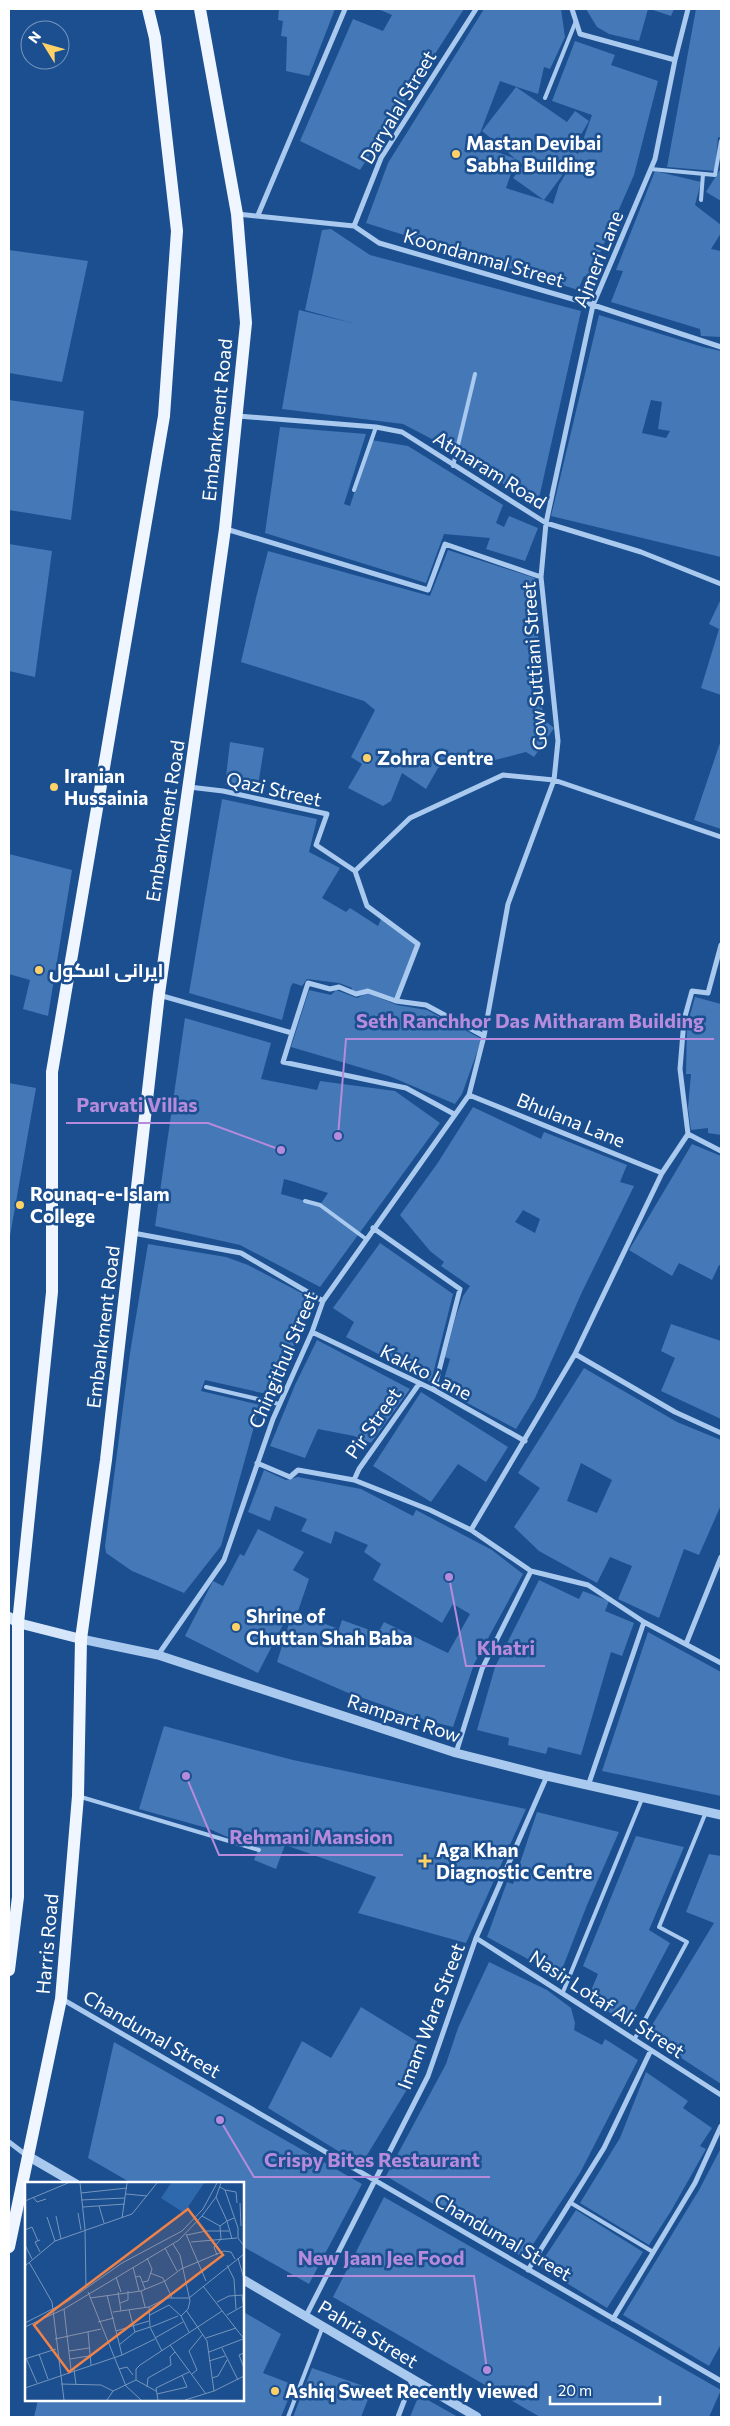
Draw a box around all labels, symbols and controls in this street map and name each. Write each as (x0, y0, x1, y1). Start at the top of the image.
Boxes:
north arrow (20, 20, 70, 70)
text: N (24, 28, 44, 46)
street label: Daryalal Street (355, 46, 441, 168)
place label: Mastan Devibai Sabha Building (466, 131, 601, 176)
marker: Mastan Devibai Sabha Building (450, 148, 462, 160)
street label: Ajmeri Lane (568, 207, 627, 311)
street label: Koondanmal Street (401, 224, 567, 292)
street label: Embankment Road (197, 337, 236, 502)
street label: Atmaram Road (430, 426, 551, 513)
street label: Gow Suttiani Street (516, 581, 551, 751)
street label: Embankment Road (140, 738, 189, 903)
place label: Zohra Centre (377, 746, 493, 769)
marker: Zohra Centre (361, 752, 373, 764)
place label: Iranian Hussainia (64, 764, 148, 809)
street label: Qazi Street (224, 766, 324, 811)
marker: Iranian Hussainia (48, 781, 60, 793)
place label: ایرانی اسکول (49, 958, 164, 983)
marker: ایرانی اسکول (33, 964, 45, 976)
callout: Seth Ranchhor Das Mitharam Building (346, 1004, 714, 1039)
text: Seth Ranchhor Das Mitharam Building (356, 1008, 704, 1032)
street label: Bhulana Lane (514, 1087, 629, 1152)
callout: Parvati Villas (66, 1088, 208, 1123)
text: Parvati Villas (76, 1092, 198, 1116)
place label: Rounaq-e-Islam College (30, 1182, 170, 1227)
marker: Rounaq-e-Islam College (14, 1199, 26, 1211)
street label: Embankment Road (81, 1244, 124, 1409)
street label: Chingithul Street (243, 1288, 322, 1432)
street label: Kakko Lane (377, 1339, 476, 1404)
street label: Pir Street (340, 1382, 406, 1463)
place label: Shrine of Chuttan Shah Baba (246, 1604, 412, 1649)
marker: Shrine of Chuttan Shah Baba (230, 1621, 242, 1633)
callout: Khatri (466, 1631, 545, 1666)
text: Khatri (477, 1635, 535, 1659)
street label: Rampart Row (345, 1688, 464, 1747)
callout: Rehmani Mansion (219, 1820, 403, 1855)
text: Rehmani Mansion (229, 1824, 393, 1848)
place label: Aga Khan Diagnostic Centre (436, 1838, 592, 1883)
marker: Aga Khan Diagnostic Centre (418, 1854, 432, 1868)
street label: Harris Road (31, 1893, 62, 1995)
street label: Imam Wara Street (392, 1939, 469, 2092)
street label: Nasir Lotaf Ali Street (525, 1945, 689, 2062)
street label: Chandumal Street (79, 1985, 225, 2082)
callout: Crispy Bites Restaurant (254, 2142, 490, 2177)
text: Crispy Bites Restaurant (264, 2147, 480, 2171)
inset map (25, 2182, 244, 2401)
street label: Chandumal Street (430, 2188, 576, 2285)
callout: New Jaan Jee Food (287, 2241, 474, 2276)
text: New Jaan Jee Food (298, 2245, 464, 2269)
street label: Pahria Street (314, 2295, 423, 2373)
scale bar (550, 2374, 660, 2406)
place label: Ashiq Sweet Recently viewed (285, 2379, 538, 2402)
text: 20 m (558, 2381, 592, 2399)
marker: Ashiq Sweet Recently viewed (269, 2385, 281, 2397)

